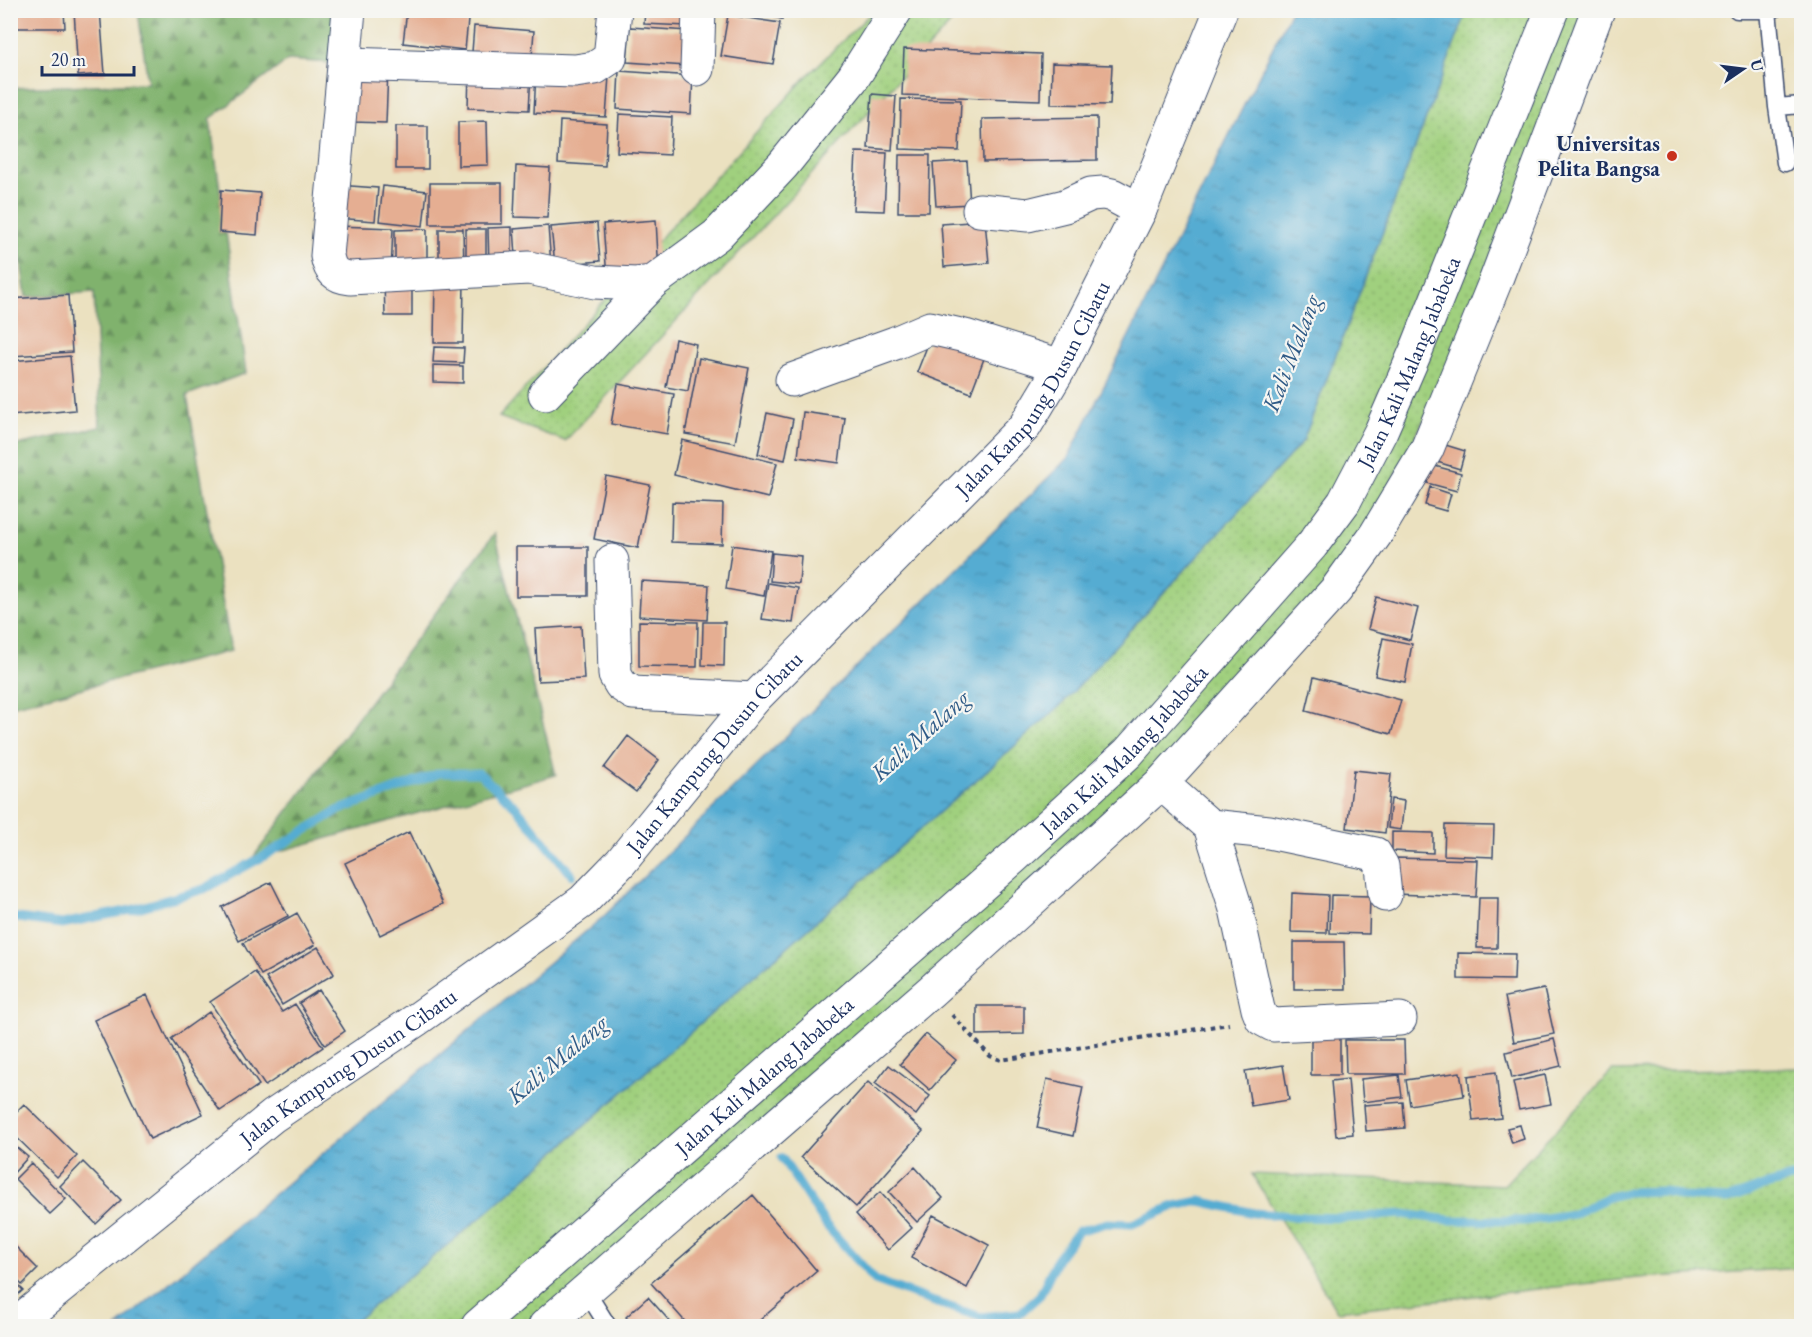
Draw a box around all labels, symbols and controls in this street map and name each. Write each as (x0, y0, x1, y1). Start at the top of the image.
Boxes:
scale bar (42, 39, 134, 77)
north arrow (1713, 39, 1773, 99)
text: 20 m (51, 48, 86, 71)
text: U (1745, 57, 1769, 74)
place label: Universitas Pelita Bangsa (1538, 129, 1660, 183)
marker: Universitas Pelita Bangsa (1665, 149, 1679, 163)
street label: Jalan Kali Malang Jababeka (1349, 252, 1467, 475)
street label: Jalan Kampung Dusun Cibatu (947, 275, 1117, 504)
water label: Kali Malang (1254, 289, 1328, 417)
street label: Jalan Kampung Dusun Cibatu (618, 644, 809, 861)
street label: Jalan Kali Malang Jababeka (1032, 658, 1214, 842)
water label: Kali Malang (863, 682, 977, 788)
street label: Jalan Kampung Dusun Cibatu (232, 981, 463, 1153)
street label: Jalan Kali Malang Jababeka (667, 990, 860, 1163)
water label: Kali Malang (499, 1007, 615, 1111)

